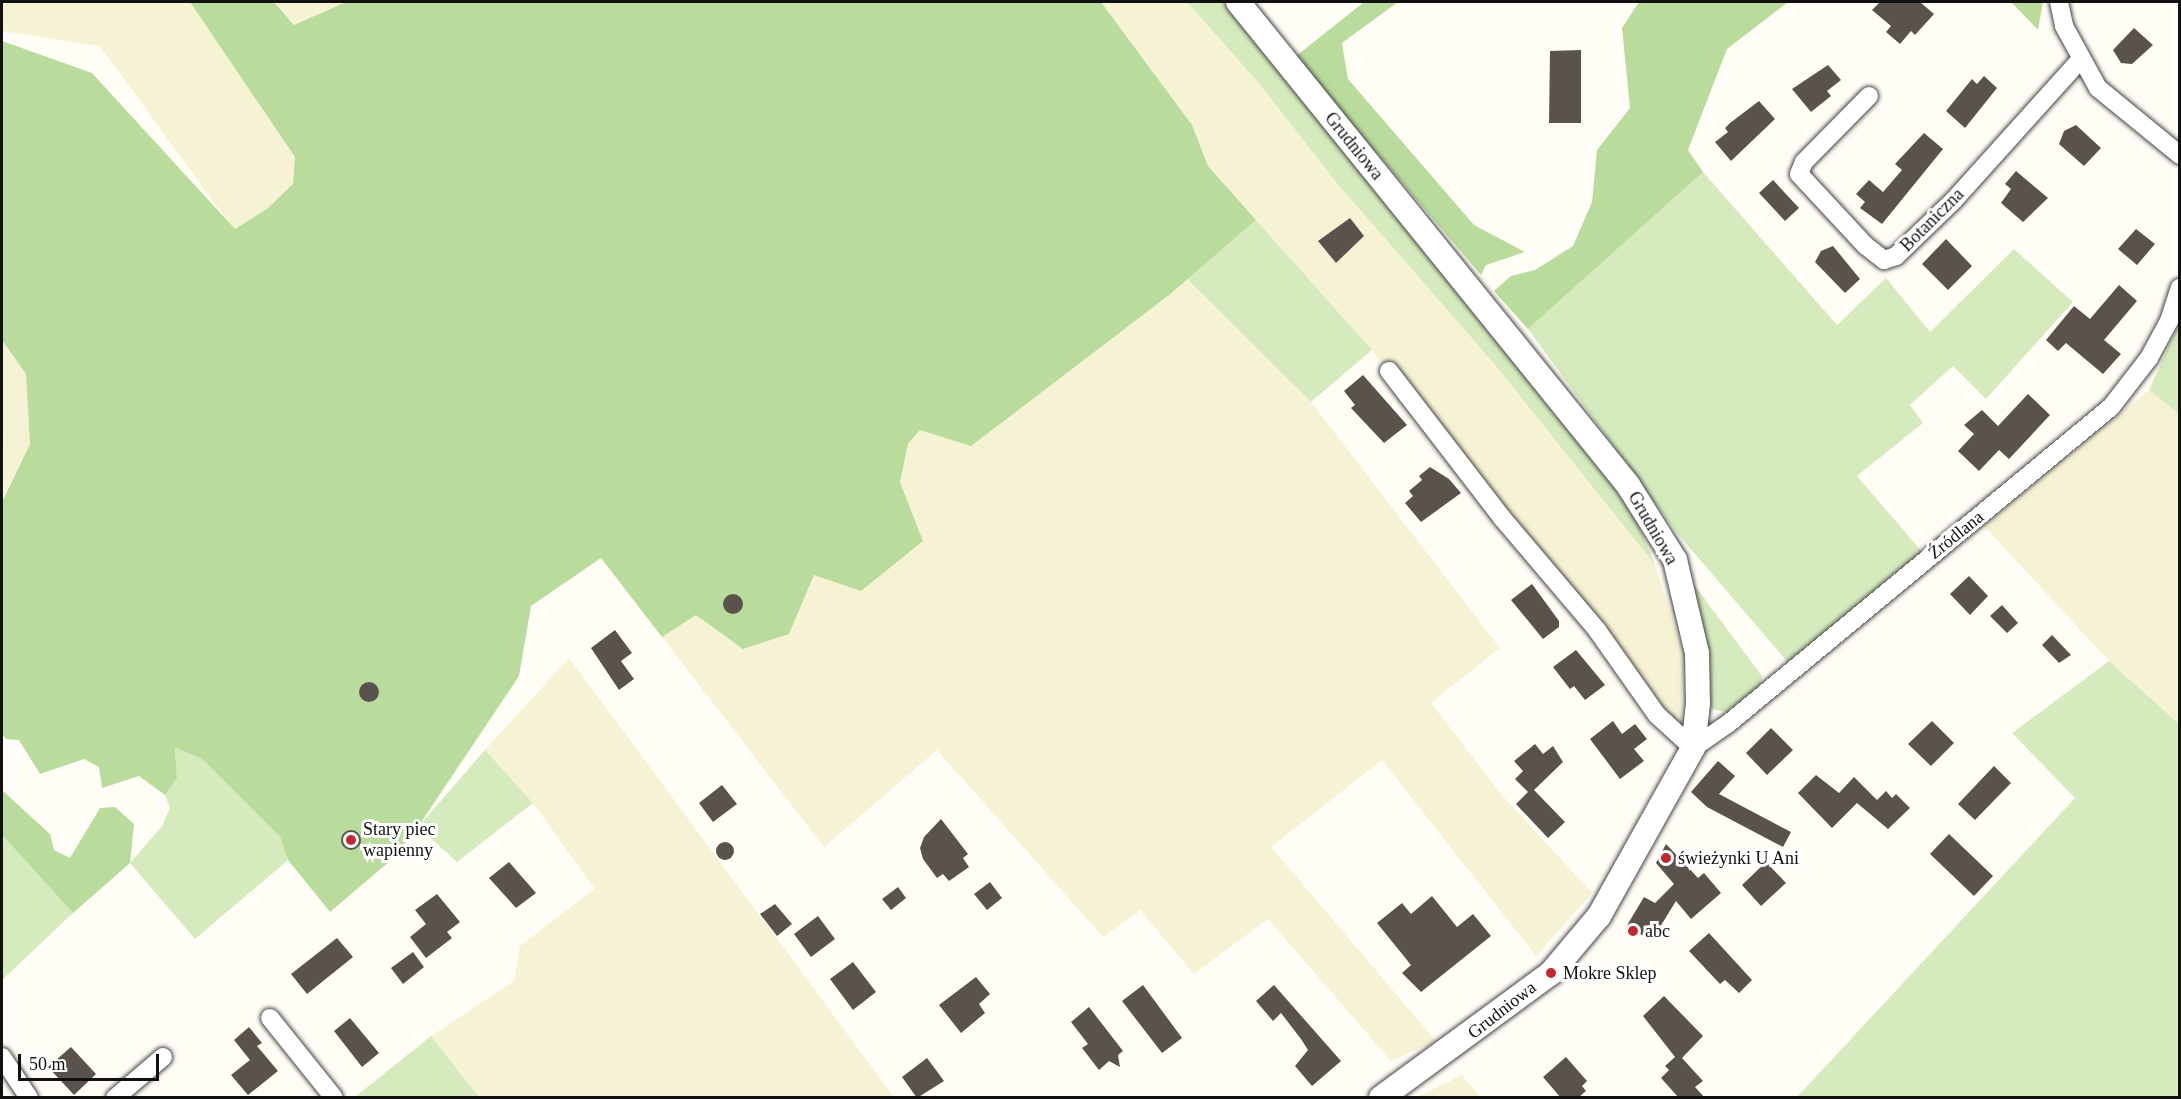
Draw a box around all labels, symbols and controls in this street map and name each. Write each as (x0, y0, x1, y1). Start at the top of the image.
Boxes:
street label: Grudniowa (1320, 108, 1388, 184)
street label: Botaniczna (1896, 184, 1968, 256)
street label: Grudniowa (1623, 488, 1683, 568)
street label: Źródlana (1924, 506, 1988, 564)
place label: Stary piec wapienny (363, 819, 435, 862)
marker: Stary piec wapienny (344, 833, 358, 847)
place label: świeżynki U Ani (1678, 847, 1800, 869)
marker: świeżynki U Ani (1659, 851, 1673, 865)
place label: abc (1645, 920, 1670, 942)
marker: abc (1626, 924, 1640, 938)
place label: Mokre Sklep (1563, 962, 1656, 984)
marker: Mokre Sklep (1544, 966, 1558, 980)
street label: Grudniowa (1463, 977, 1541, 1043)
scale bar (21, 1042, 162, 1080)
text: 50 m (29, 1054, 66, 1074)

